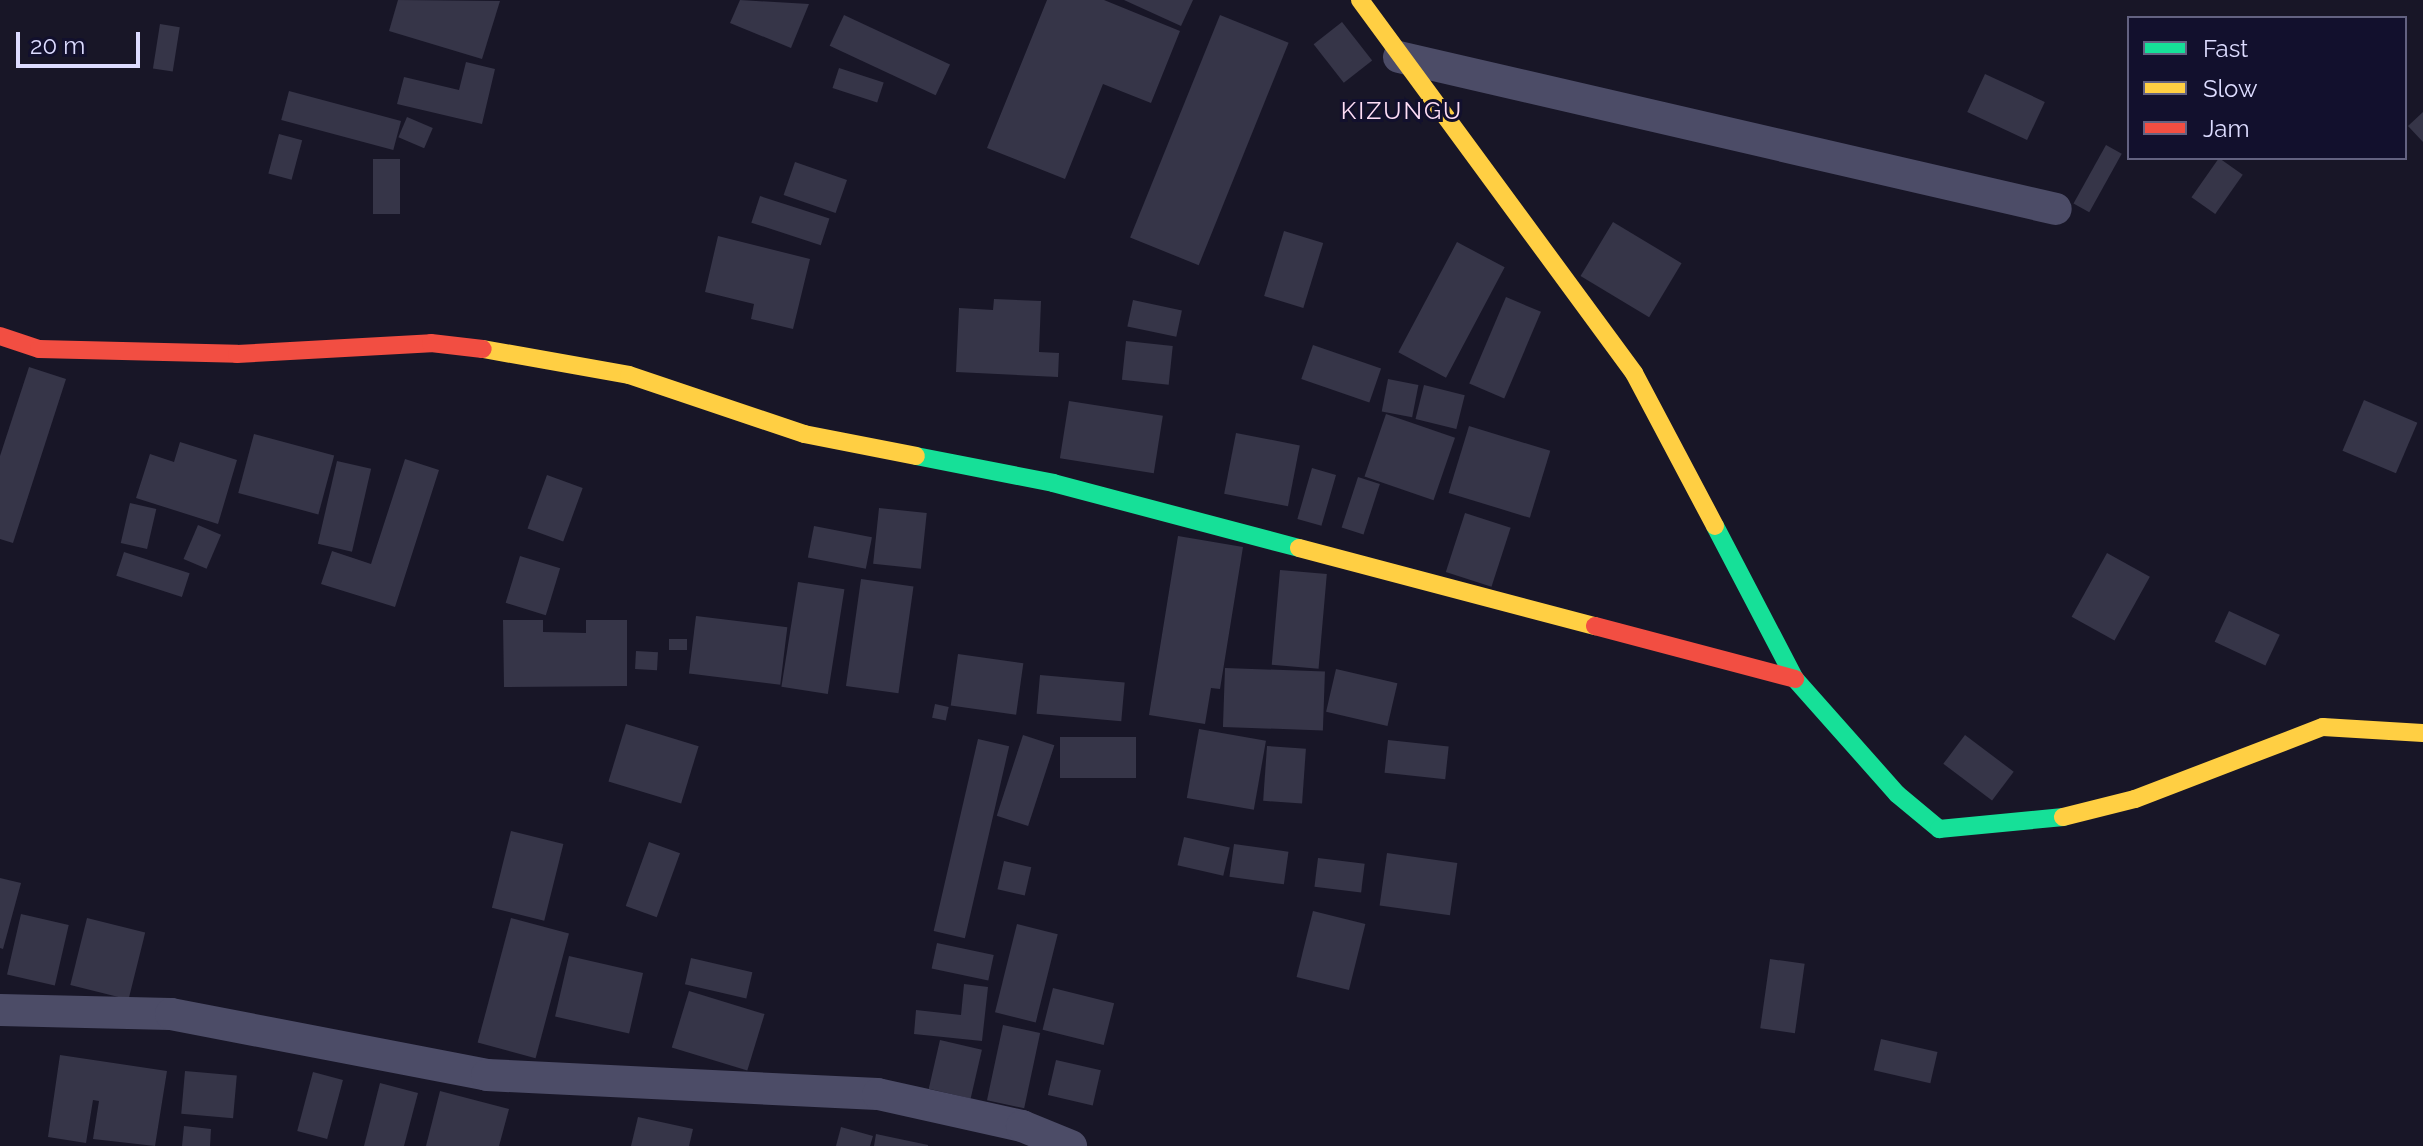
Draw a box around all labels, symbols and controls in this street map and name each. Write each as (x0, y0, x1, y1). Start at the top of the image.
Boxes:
scale bar (20, 16, 144, 66)
legend (2127, 16, 2407, 160)
text: 20 m (30, 31, 85, 60)
text: Fast (2203, 34, 2248, 63)
text: Slow (2203, 74, 2257, 103)
district label: KIZUNGU (1341, 97, 1463, 125)
text: Jam (2203, 114, 2249, 143)

